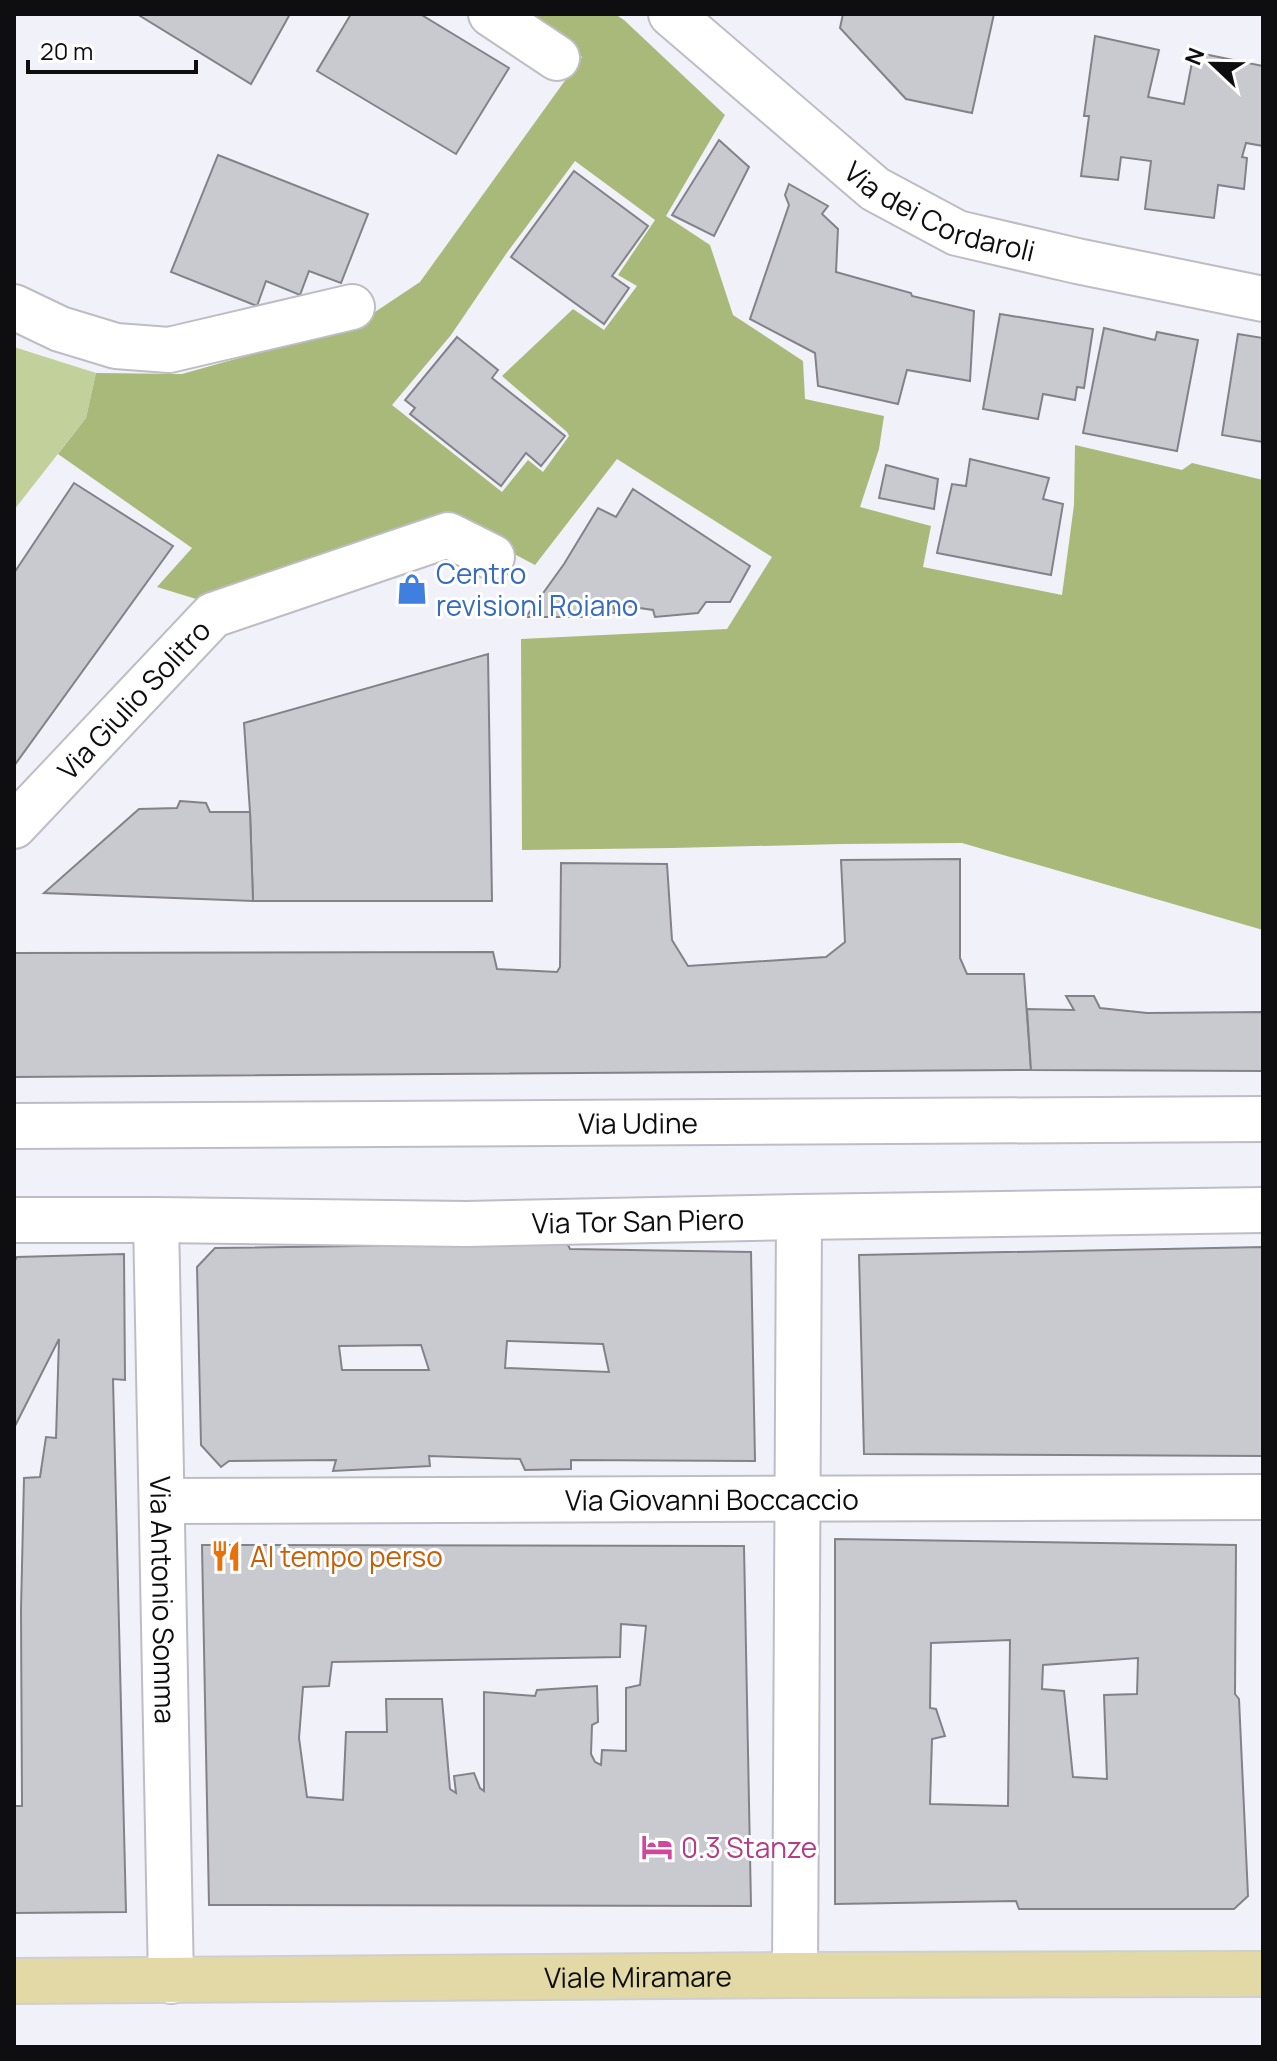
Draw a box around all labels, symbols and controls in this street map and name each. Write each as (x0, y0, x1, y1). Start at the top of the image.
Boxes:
scale bar (28, 24, 196, 74)
north arrow (1173, 24, 1253, 104)
text: 20 m (40, 34, 93, 67)
text: N (1178, 44, 1211, 69)
street label: Via dei Cordaroli (837, 152, 1039, 270)
place label: Centro revisioni Roiano (436, 554, 638, 624)
shop icon: Centro revisioni Roiano (395, 572, 429, 606)
street label: Via Giulio Solitro (49, 611, 218, 788)
street label: Via Udine (578, 1103, 698, 1142)
street label: Via Tor San Piero (531, 1199, 744, 1242)
street label: Via Antonio Somma (142, 1476, 185, 1724)
street label: Via Giovanni Boccaccio (565, 1479, 859, 1519)
place label: Al tempo perso (250, 1537, 443, 1575)
restaurant icon: Al tempo perso (209, 1539, 243, 1573)
place label: 0.3 Stanze (681, 1828, 817, 1866)
hotel icon: 0.3 Stanze (640, 1830, 674, 1864)
street label: Viale Miramare (544, 1956, 732, 1996)

